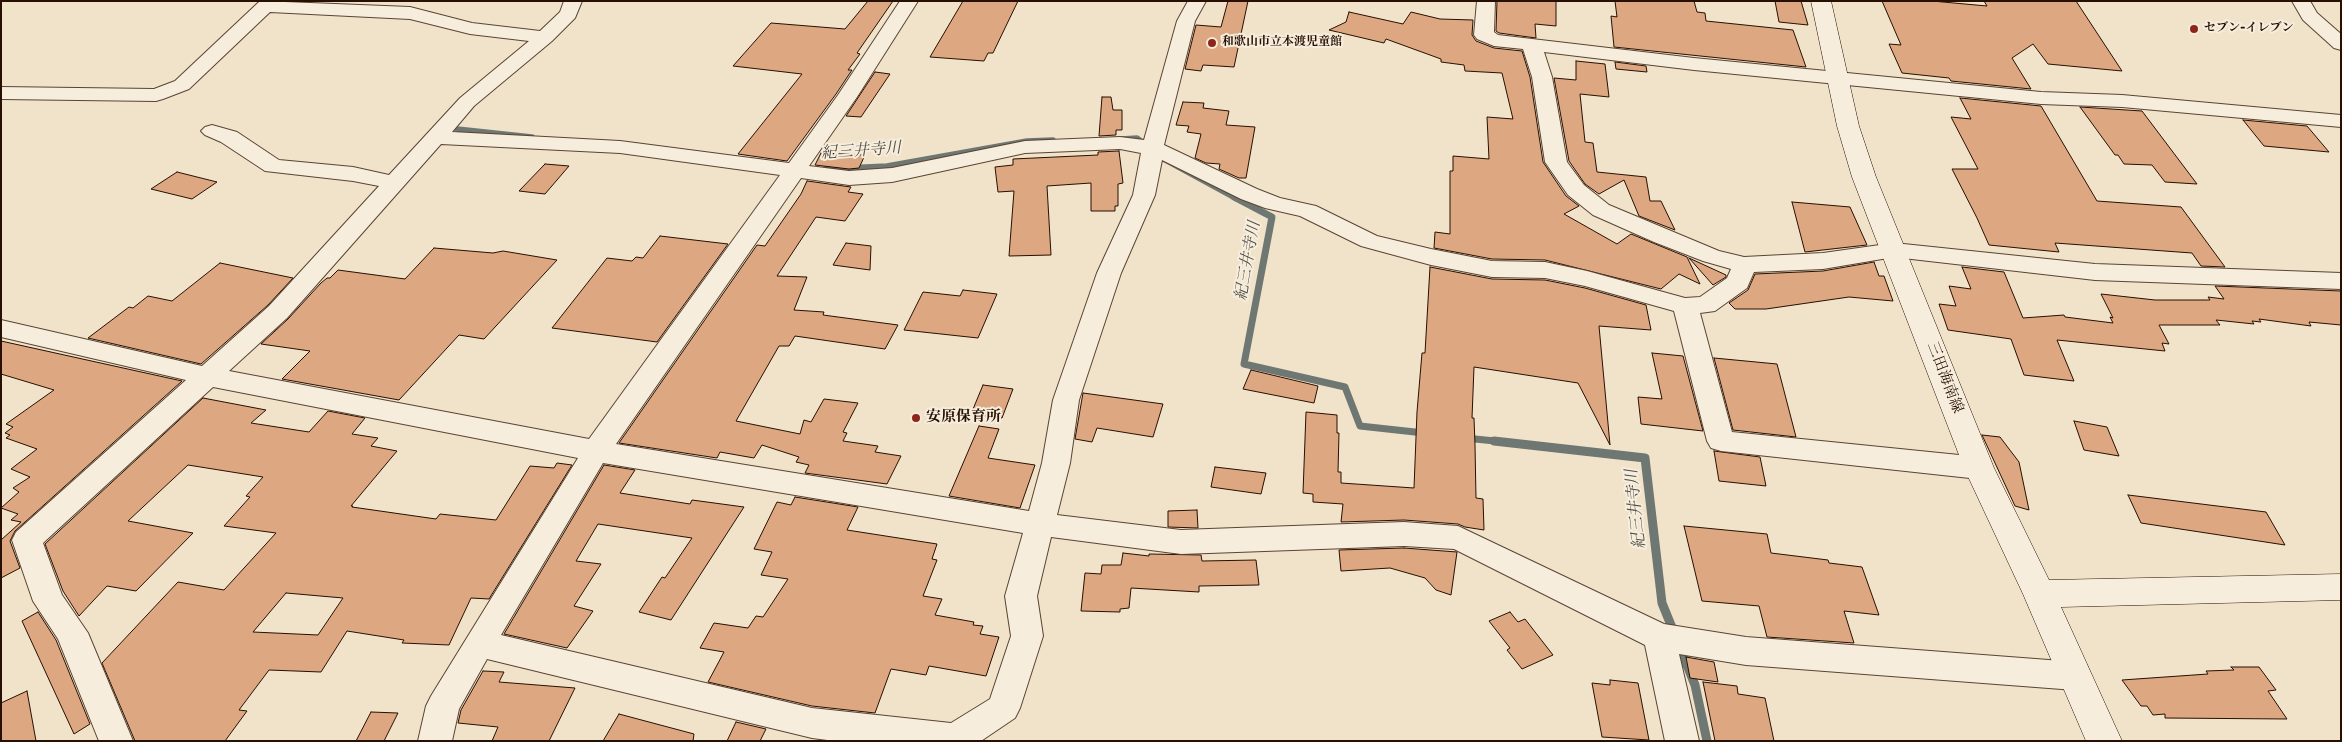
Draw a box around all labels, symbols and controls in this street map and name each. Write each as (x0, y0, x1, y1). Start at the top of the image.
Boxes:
place label: セブン-イレブン (2204, 22, 2294, 36)
marker: セブン-イレブン (2188, 23, 2200, 35)
place label: 和歌山市立本渡児童館 (1222, 36, 1342, 50)
marker: 和歌山市立本渡児童館 (1206, 37, 1218, 49)
water label: 紀三井寺川 (820, 140, 902, 164)
water label: 紀三井寺川 (1233, 220, 1265, 302)
street label: 三田海南線 (1922, 340, 1966, 416)
place label: 安原保育所 (926, 409, 1001, 427)
marker: 安原保育所 (910, 412, 922, 424)
water label: 紀三井寺川 (1623, 468, 1651, 550)

